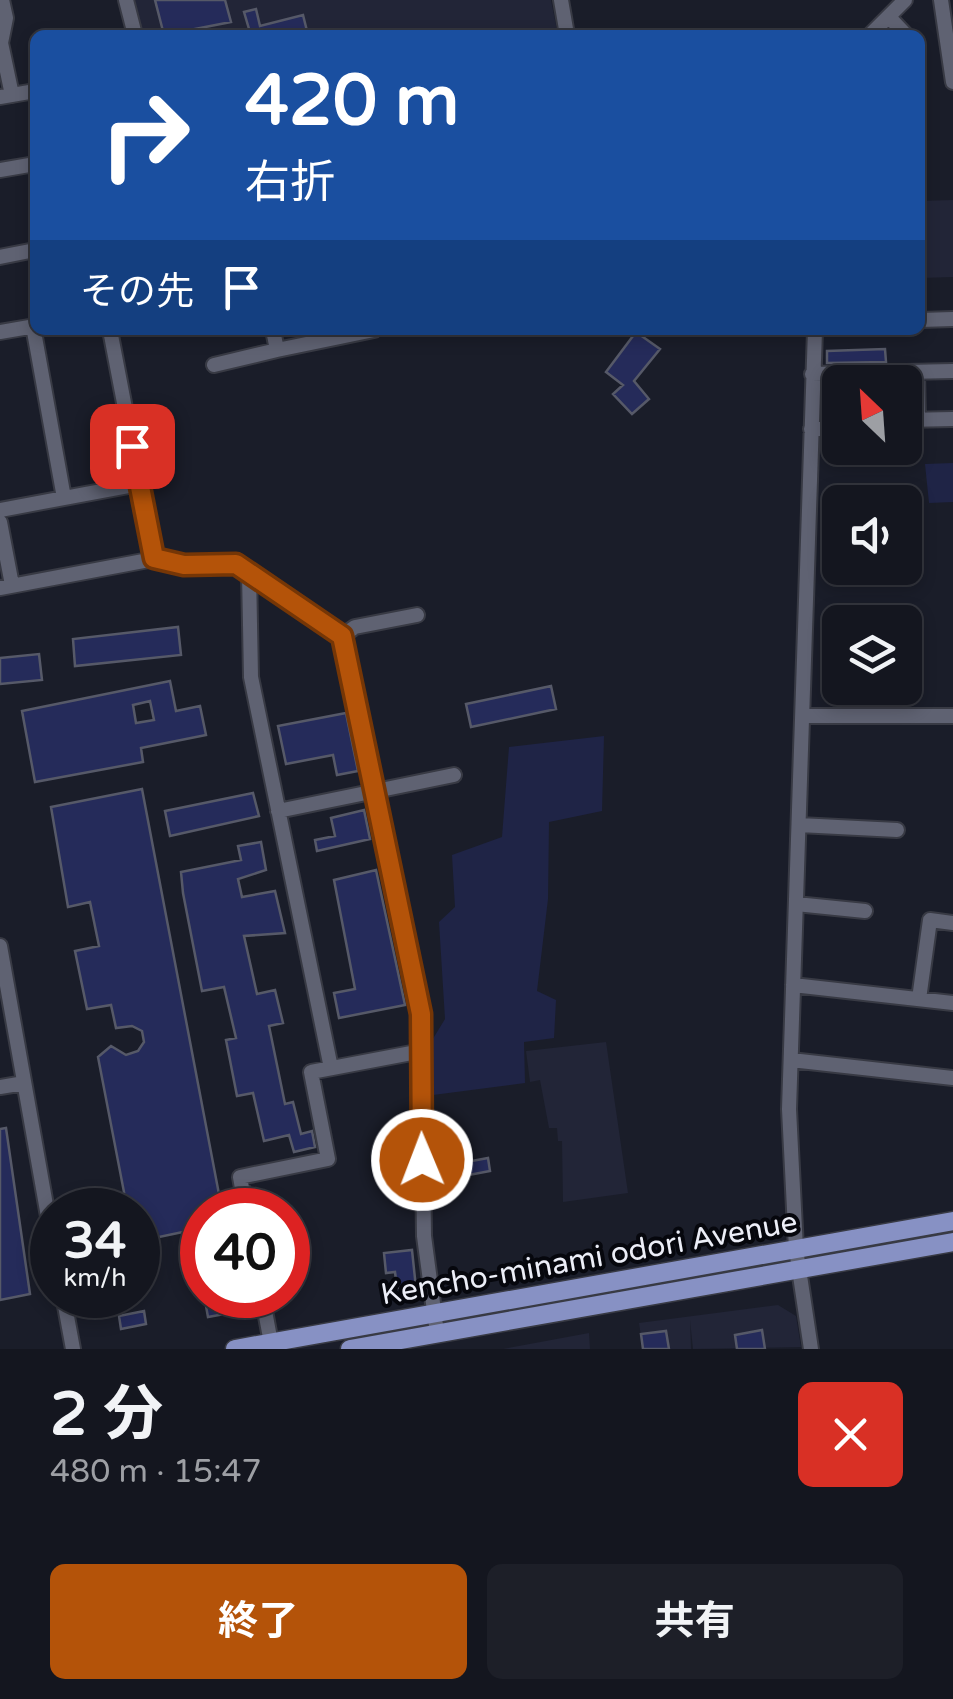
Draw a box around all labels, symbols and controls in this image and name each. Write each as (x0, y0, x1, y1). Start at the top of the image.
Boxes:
text: 420 m (245, 60, 459, 144)
icon: right (80, 70, 210, 200)
text: 右折 (245, 156, 335, 210)
icon: arrive (214, 260, 269, 315)
text: その先 (80, 269, 194, 315)
north arrow (822, 365, 922, 465)
map controls (822, 365, 922, 705)
pin (90, 404, 175, 489)
icon: arrive (105, 419, 160, 474)
button: sound (822, 485, 922, 585)
button: layers (822, 605, 922, 705)
position arrow (370, 1108, 474, 1212)
speed limit sign: 40 (180, 1188, 310, 1318)
street label: Kencho-minami odori Avenue (378, 1204, 800, 1313)
text: 34 (64, 1211, 126, 1271)
text: km/h (64, 1263, 126, 1293)
text: 2 分 (50, 1379, 163, 1451)
button: close (798, 1382, 903, 1487)
text: 480 m · 15:47 (50, 1453, 262, 1491)
button: 終了 (50, 1564, 467, 1679)
button: 共有 (487, 1564, 903, 1679)

